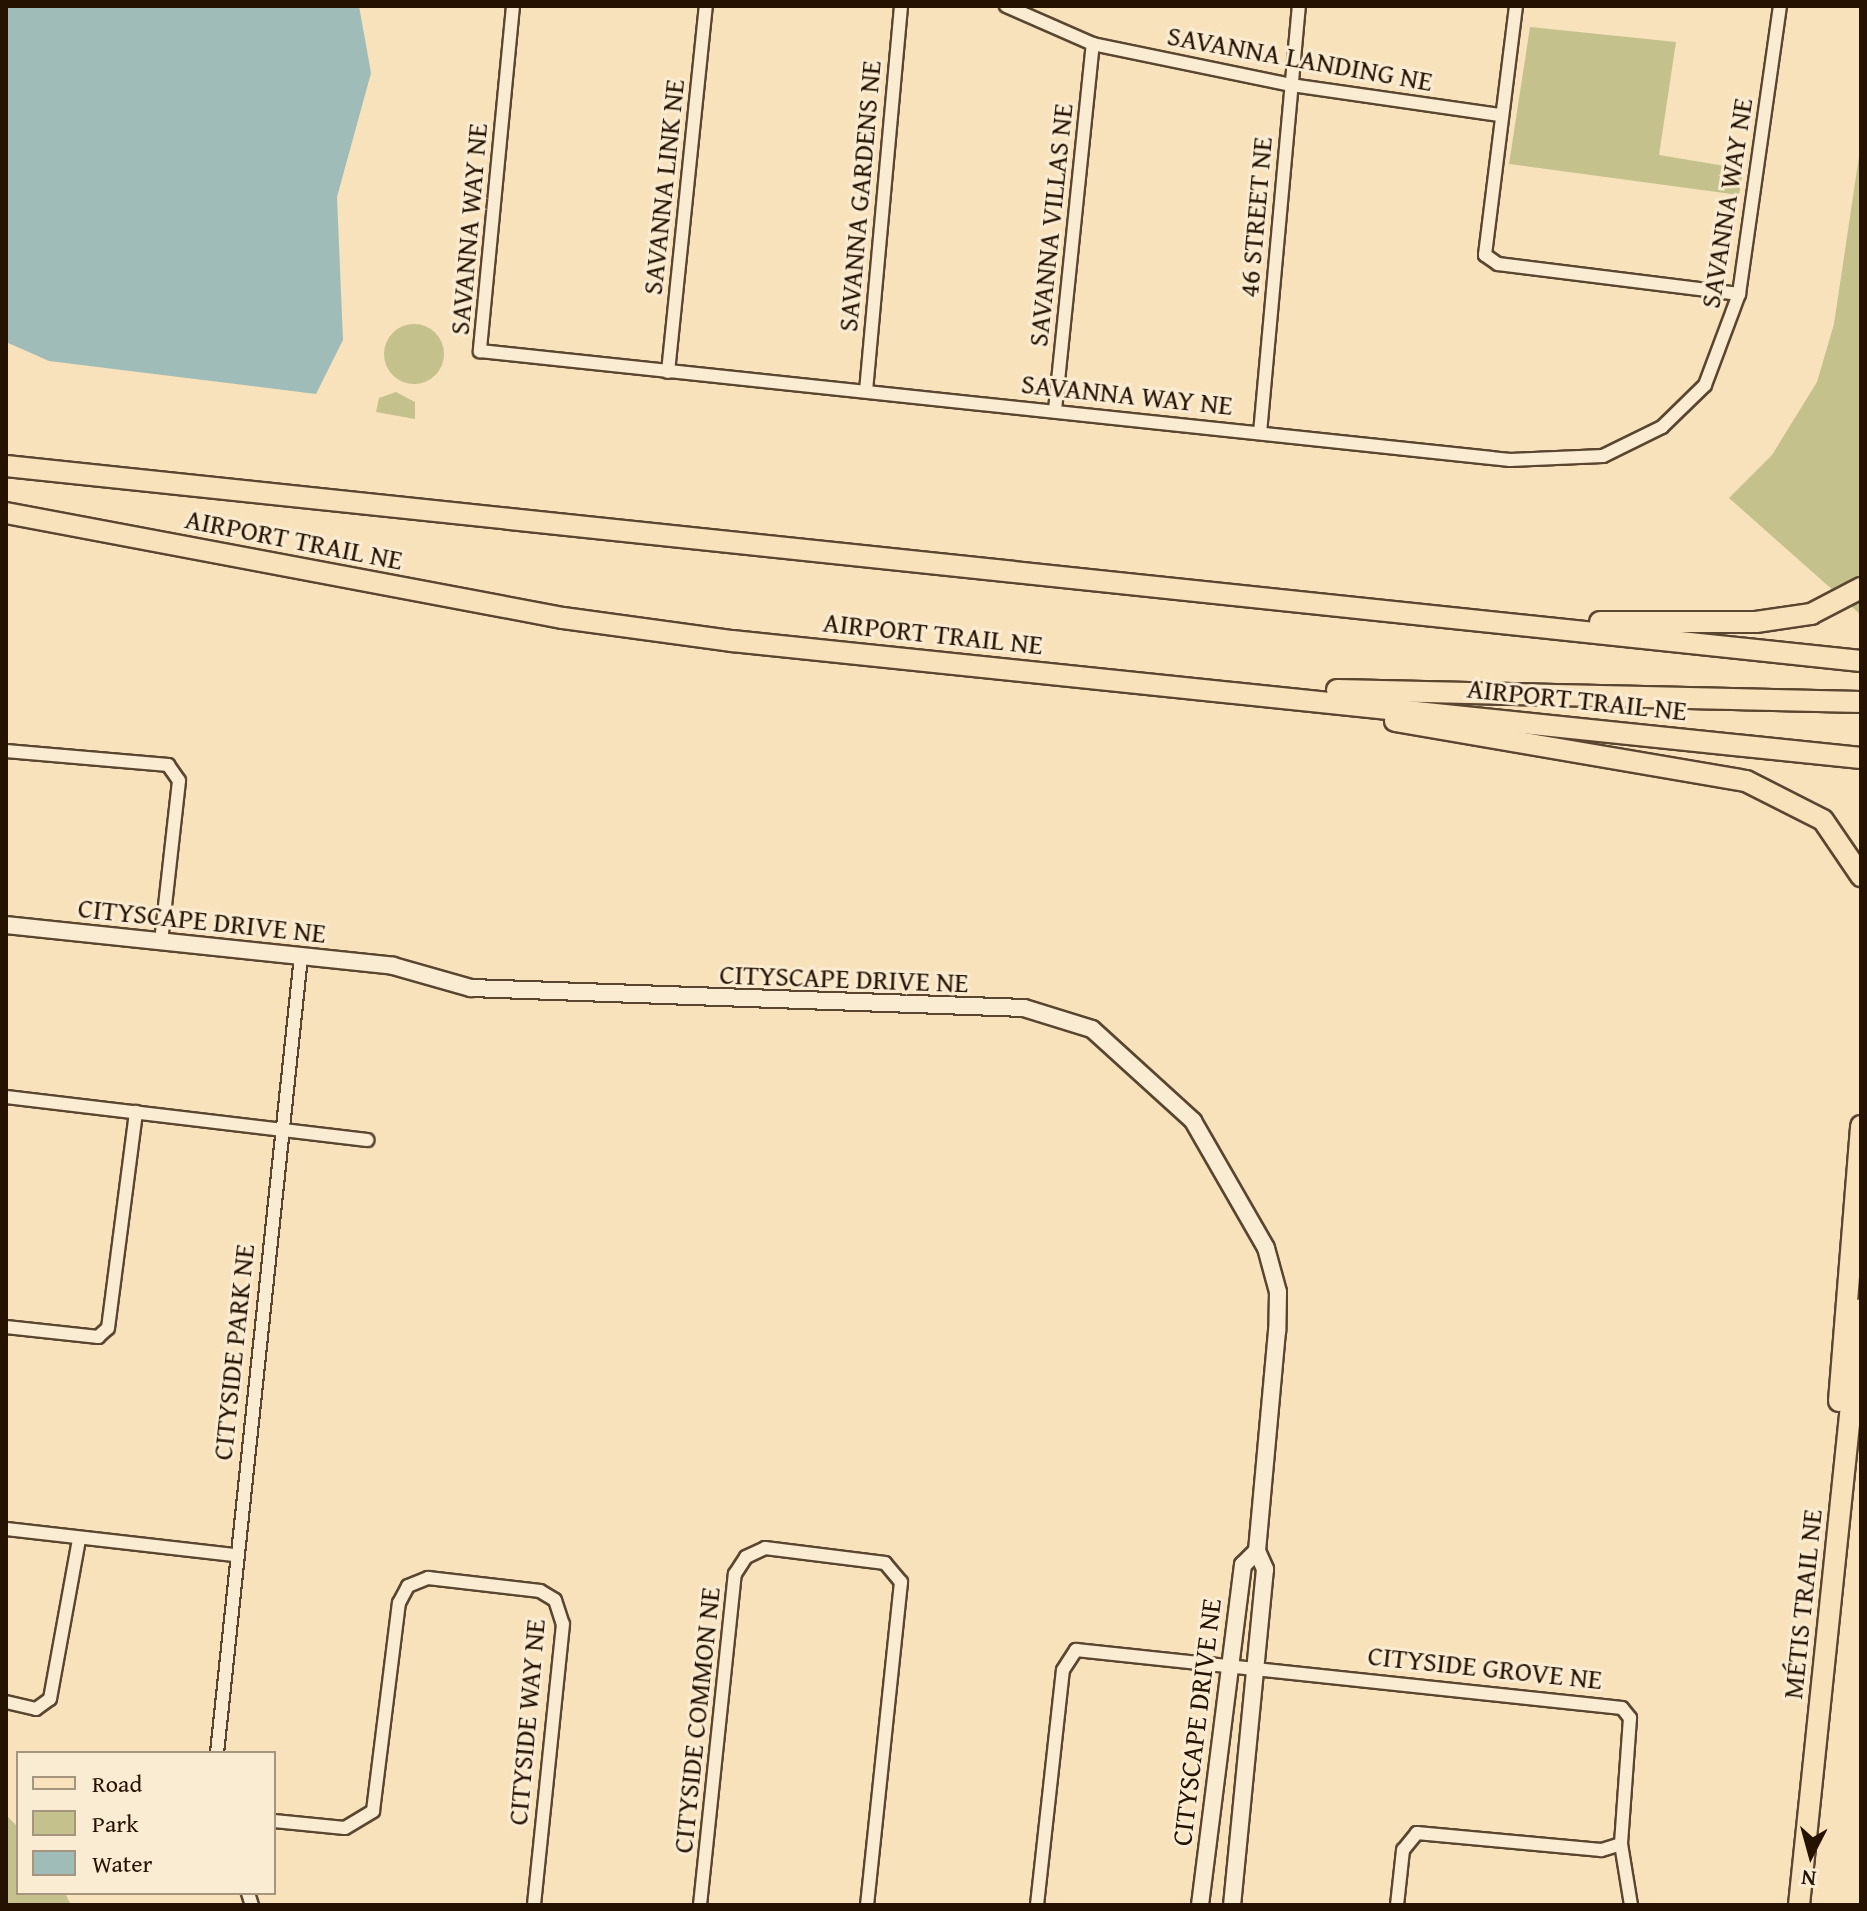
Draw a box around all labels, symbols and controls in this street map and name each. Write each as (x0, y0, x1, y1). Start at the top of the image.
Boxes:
street label: SAVANNA LANDING NE (1165, 18, 1435, 98)
street label: SAVANNA GARDENS NE (830, 59, 888, 333)
street label: SAVANNA LINK NE (635, 78, 691, 296)
street label: SAVANNA WAY NE (1693, 95, 1759, 311)
street label: SAVANNA VILLAS NE (1021, 102, 1079, 348)
street label: SAVANNA WAY NE (442, 122, 494, 336)
street label: 46 STREET NE (1231, 135, 1279, 299)
street label: SAVANNA WAY NE (1020, 366, 1234, 422)
street label: AIRPORT TRAIL NE (182, 501, 406, 577)
street label: AIRPORT TRAIL NE (821, 605, 1045, 661)
street label: AIRPORT TRAIL NE (1465, 671, 1689, 727)
street label: CITYSCAPE DRIVE NE (76, 890, 328, 950)
street label: CITYSCAPE DRIVE NE (719, 957, 969, 999)
street label: CITYSIDE PARK NE (205, 1242, 261, 1462)
street label: MÉTIS TRAIL NE (1775, 1507, 1829, 1701)
street label: CITYSIDE COMMON NE (665, 1585, 727, 1855)
street label: CITYSCAPE DRIVE NE (1164, 1596, 1228, 1848)
street label: CITYSIDE WAY NE (500, 1617, 552, 1827)
street label: CITYSIDE GROVE NE (1366, 1638, 1604, 1696)
legend (16, 1751, 276, 1895)
text: Road (92, 1766, 142, 1801)
text: Park (92, 1806, 138, 1841)
north arrow (1771, 1815, 1851, 1895)
text: Water (92, 1846, 152, 1881)
text: N (1799, 1862, 1817, 1896)

